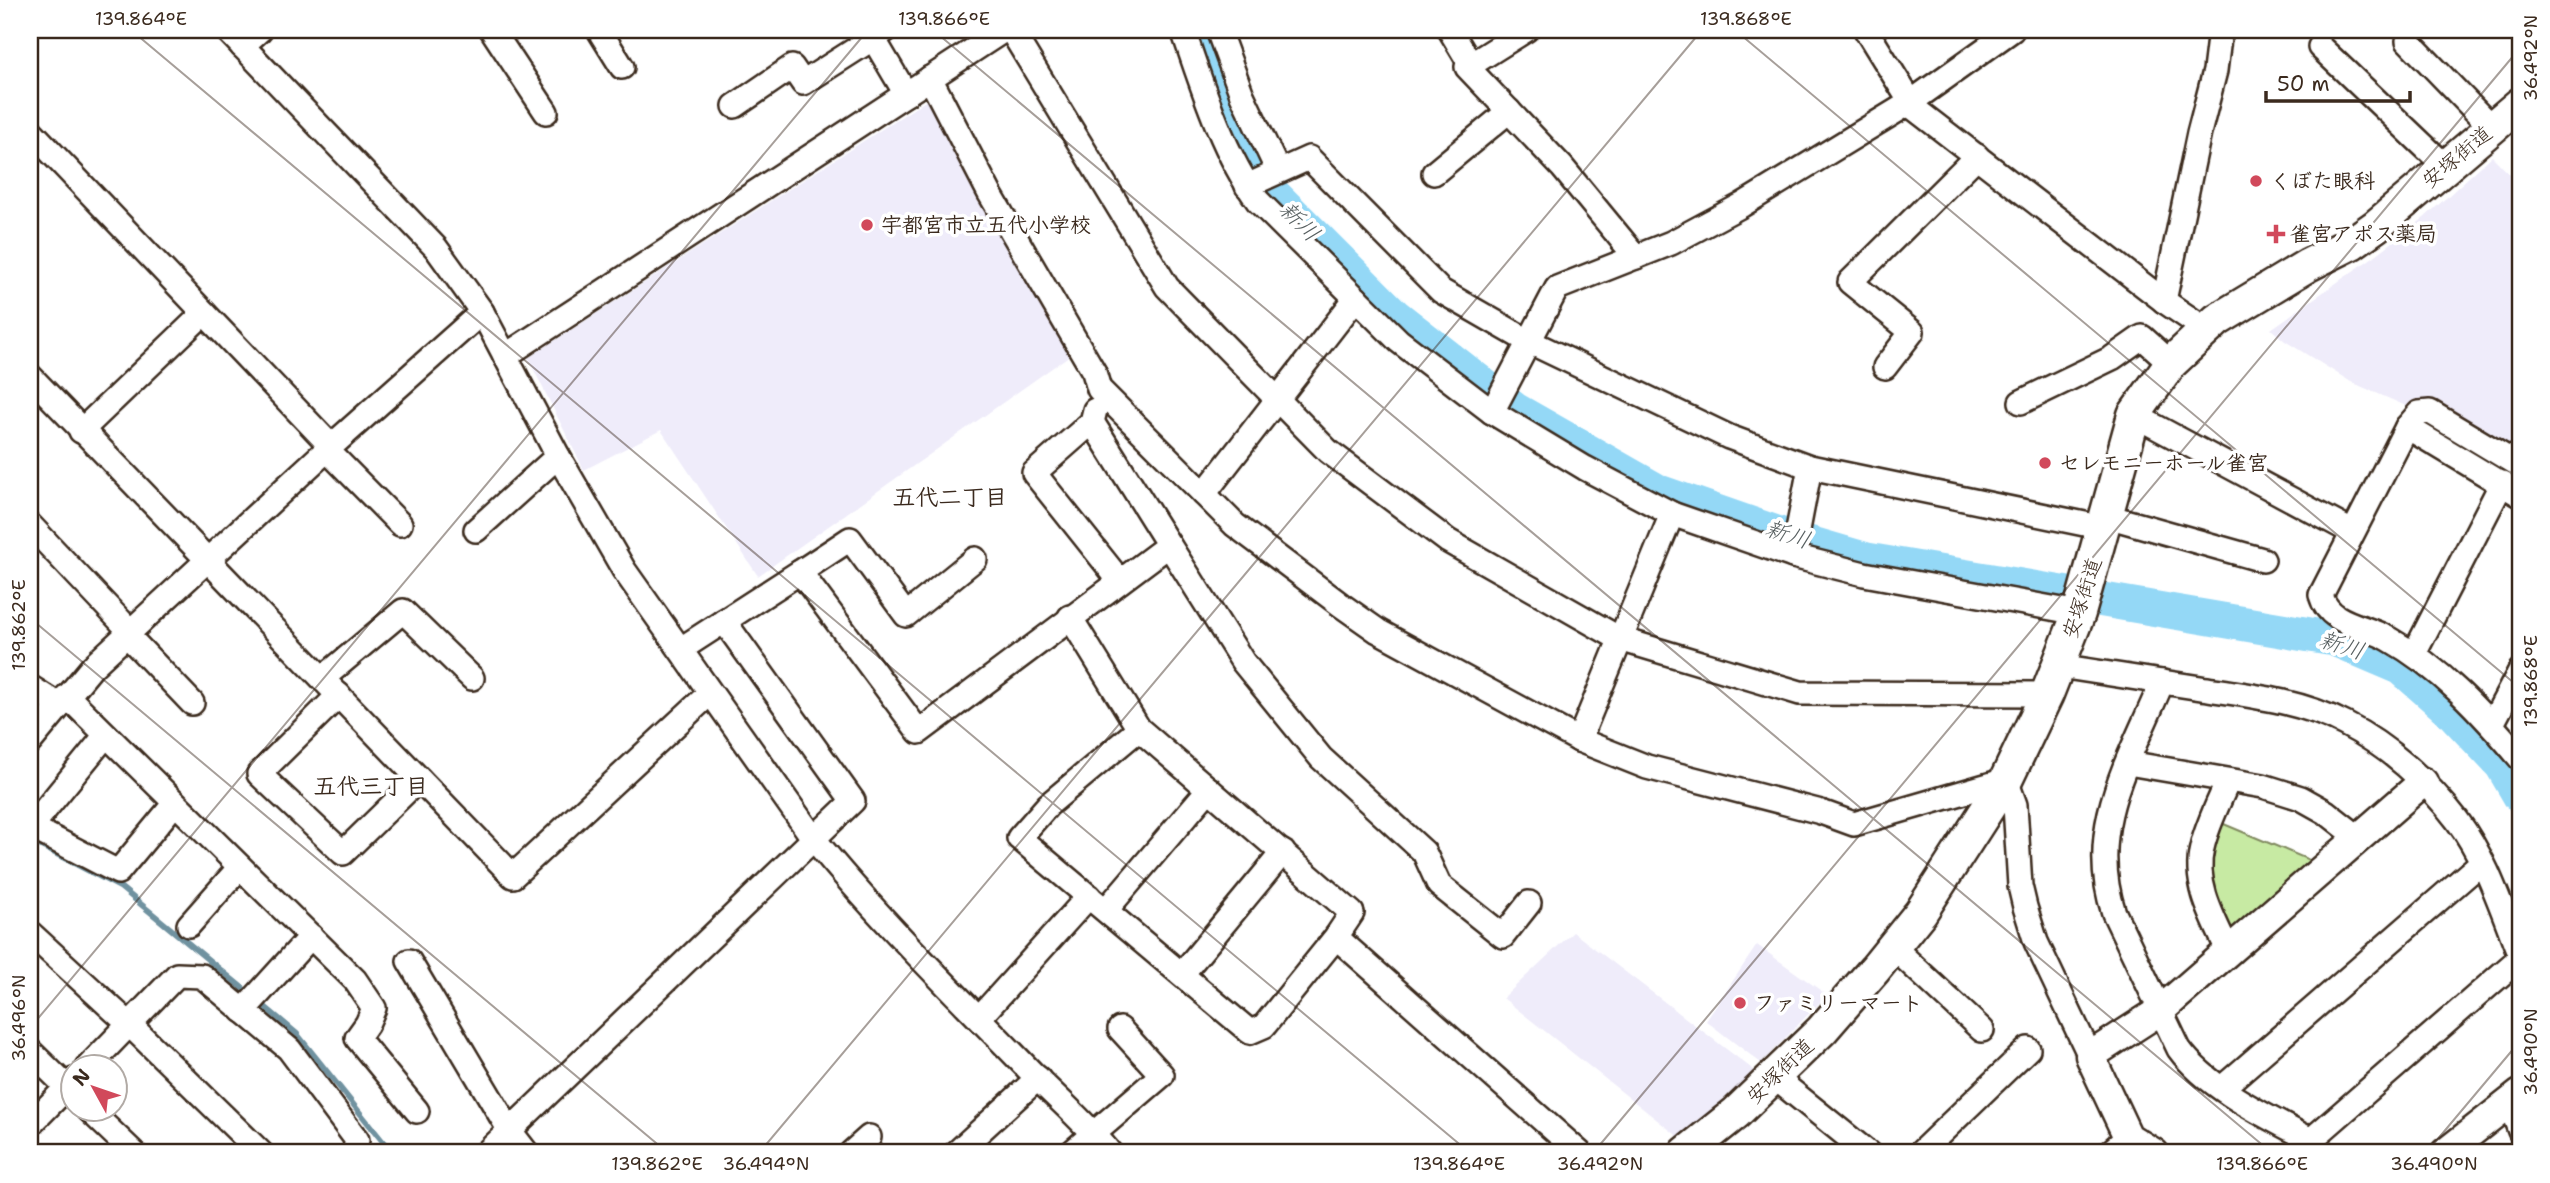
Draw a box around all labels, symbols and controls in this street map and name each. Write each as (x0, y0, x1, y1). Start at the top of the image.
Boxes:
text: 139.864°E (95, 7, 187, 31)
text: 139.866°E (898, 7, 990, 31)
text: 139.868°E (1700, 7, 1792, 31)
text: 36.492°N (2519, 15, 2543, 101)
scale bar (2266, 60, 2410, 104)
text: 50 m (2277, 70, 2330, 98)
street label: 安塚街道 (2416, 119, 2498, 195)
place label: くぼた眼科 (2270, 167, 2375, 195)
marker: くぼた眼科 (2248, 173, 2264, 189)
water label: 新川 (1273, 194, 1327, 248)
place label: 宇都宮市立五代小学校 (881, 211, 1091, 239)
marker: 宇都宮市立五代小学校 (859, 217, 875, 233)
place label: 雀宮アポス薬局 (2290, 220, 2437, 248)
marker: 雀宮アポス薬局 (2268, 226, 2284, 242)
place label: セレモニーホール雀宮 (2059, 449, 2268, 477)
marker: セレモニーホール雀宮 (2037, 455, 2053, 471)
district label: 五代二丁目 (893, 482, 1008, 512)
water label: 新川 (1761, 513, 1815, 555)
street label: 安塚街道 (2056, 554, 2108, 642)
text: 139.862°E (7, 579, 31, 671)
water label: 新川 (2315, 624, 2369, 666)
text: 139.868°E (2519, 635, 2543, 727)
district label: 五代三丁目 (314, 771, 429, 801)
text: 36.496°N (7, 974, 31, 1062)
place label: ファミリーマート (1754, 989, 1923, 1017)
marker: ファミリーマート (1732, 995, 1748, 1011)
text: 36.490°N (2519, 1008, 2543, 1096)
street label: 安塚街道 (1740, 1032, 1820, 1110)
north arrow (60, 1054, 130, 1124)
text: N (67, 1064, 96, 1091)
text: 139.862°E (611, 1152, 703, 1176)
text: 36.494°N (723, 1152, 809, 1176)
text: 139.864°E (1413, 1152, 1505, 1176)
text: 36.492°N (1557, 1152, 1643, 1176)
text: 139.866°E (2216, 1152, 2308, 1176)
text: 36.490°N (2390, 1152, 2478, 1176)

